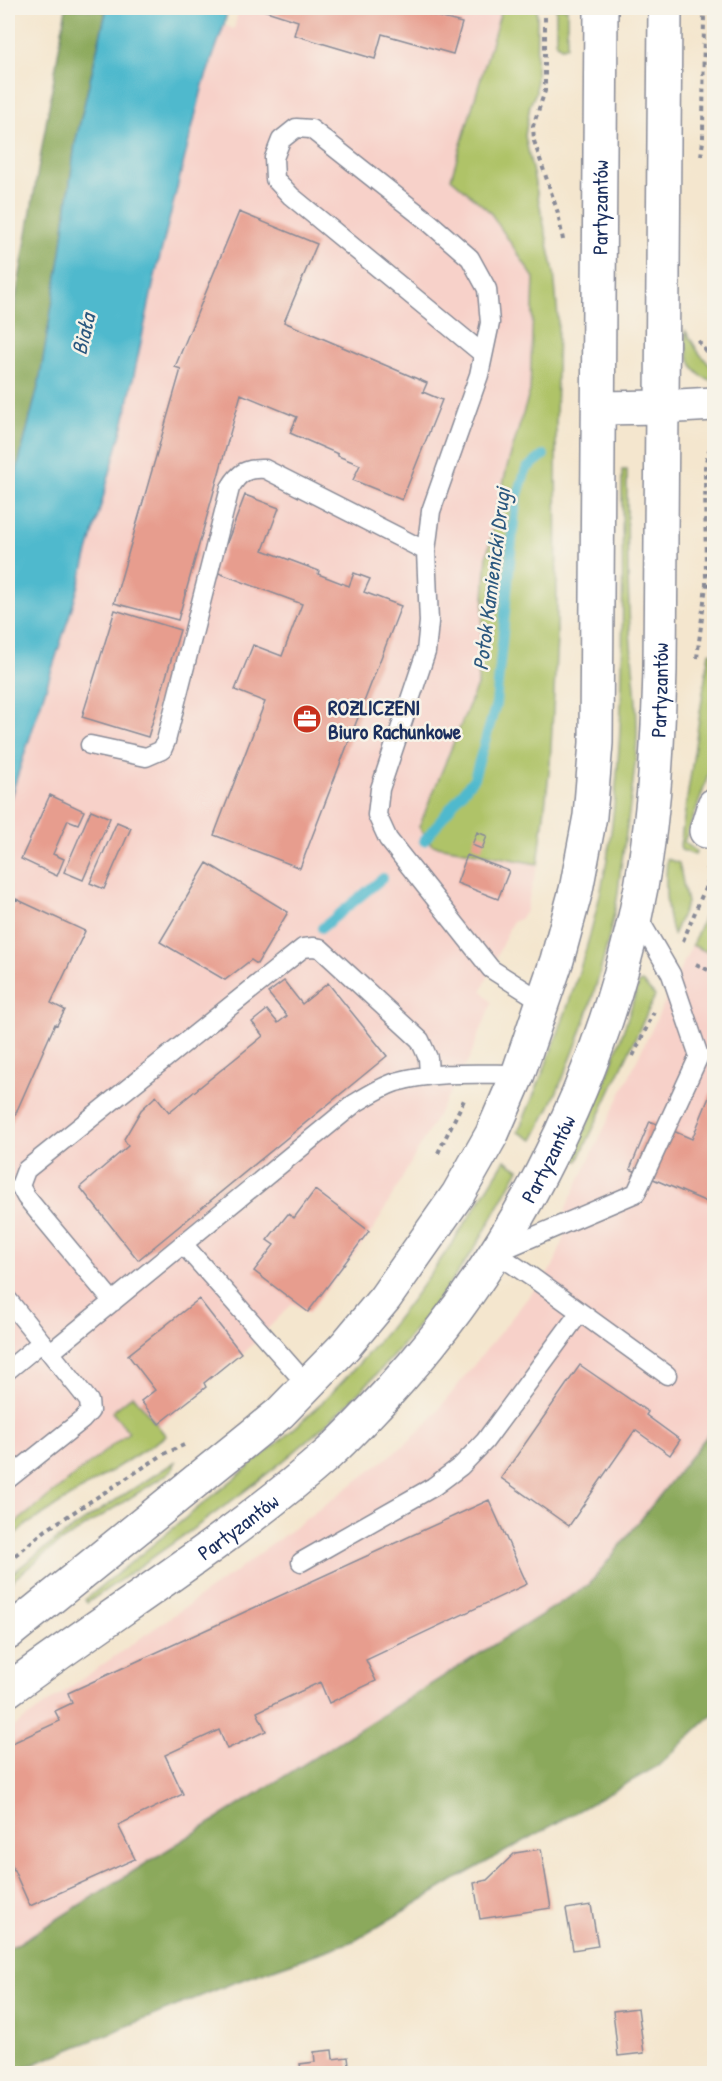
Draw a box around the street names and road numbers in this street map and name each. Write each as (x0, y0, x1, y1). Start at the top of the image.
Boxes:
street label: Partyzantów (585, 160, 614, 255)
street label: Partyzantów (643, 643, 675, 738)
street label: Partyzantów (514, 1110, 582, 1208)
street label: Partyzantów (191, 1486, 285, 1567)

